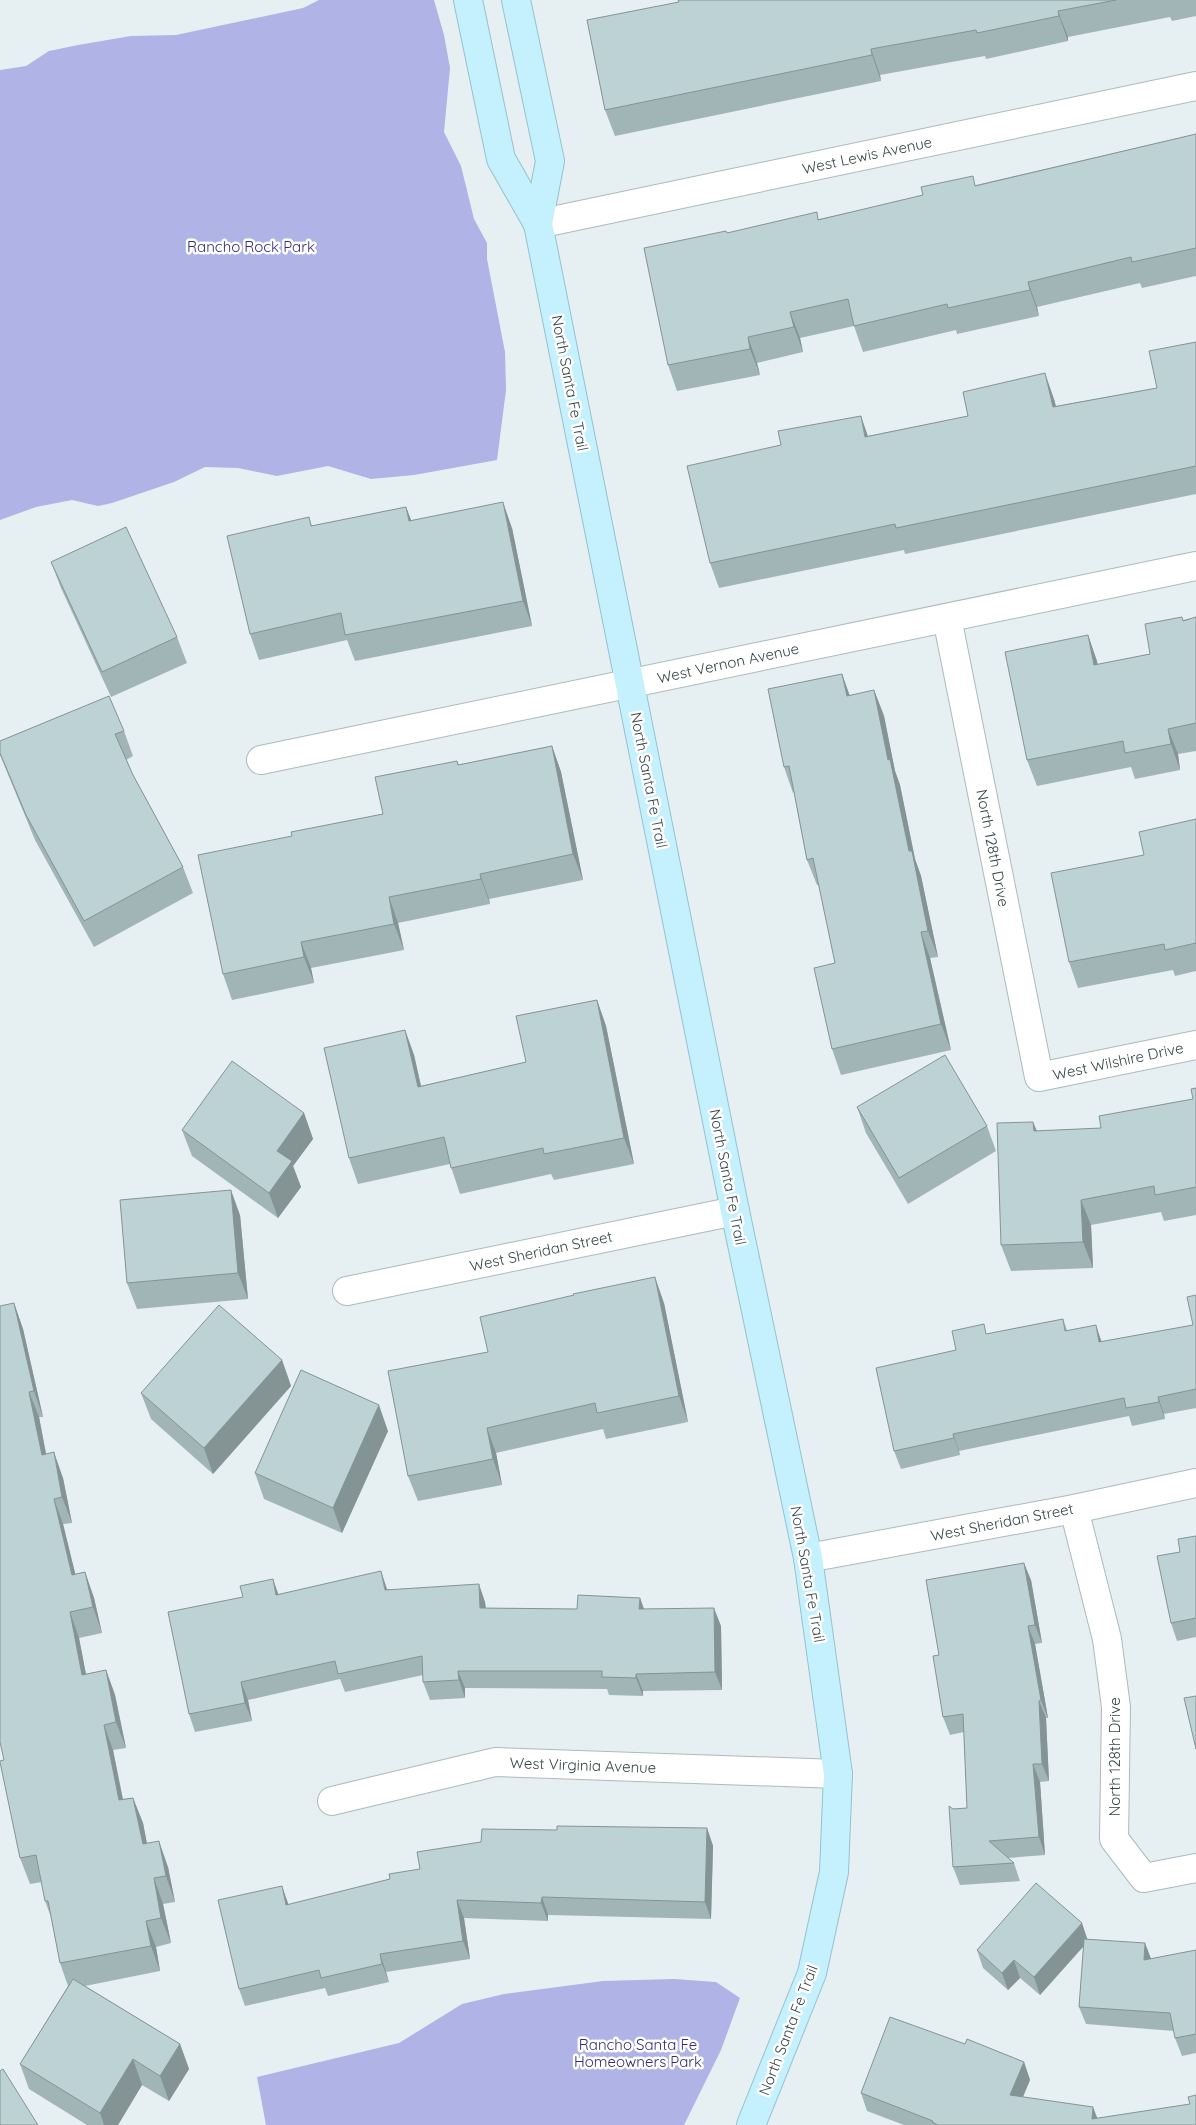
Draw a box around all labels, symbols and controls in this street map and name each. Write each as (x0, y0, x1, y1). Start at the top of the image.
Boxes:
street label: West Lewis Avenue (800, 132, 934, 178)
park label: Rancho Rock Park (187, 237, 315, 256)
street label: North Santa Fe Trail (547, 313, 593, 453)
street label: West Vernon Avenue (655, 639, 801, 687)
street label: North Santa Fe Trail (626, 710, 672, 850)
street label: North 128th Drive (972, 788, 1014, 908)
street label: West Wilshire Drive (1051, 1038, 1185, 1084)
street label: North Santa Fe Trail (705, 1107, 751, 1247)
street label: West Sheridan Street (468, 1227, 614, 1275)
street label: West Sheridan Street (929, 1499, 1075, 1545)
street label: North Santa Fe Trail (787, 1504, 829, 1644)
street label: North 128th Drive (1105, 1697, 1124, 1817)
street label: West Virginia Avenue (509, 1753, 657, 1777)
street label: North Santa Fe Trail (754, 1962, 822, 2098)
park label: Rancho Santa Fe Homeowners Park (574, 2035, 702, 2071)

